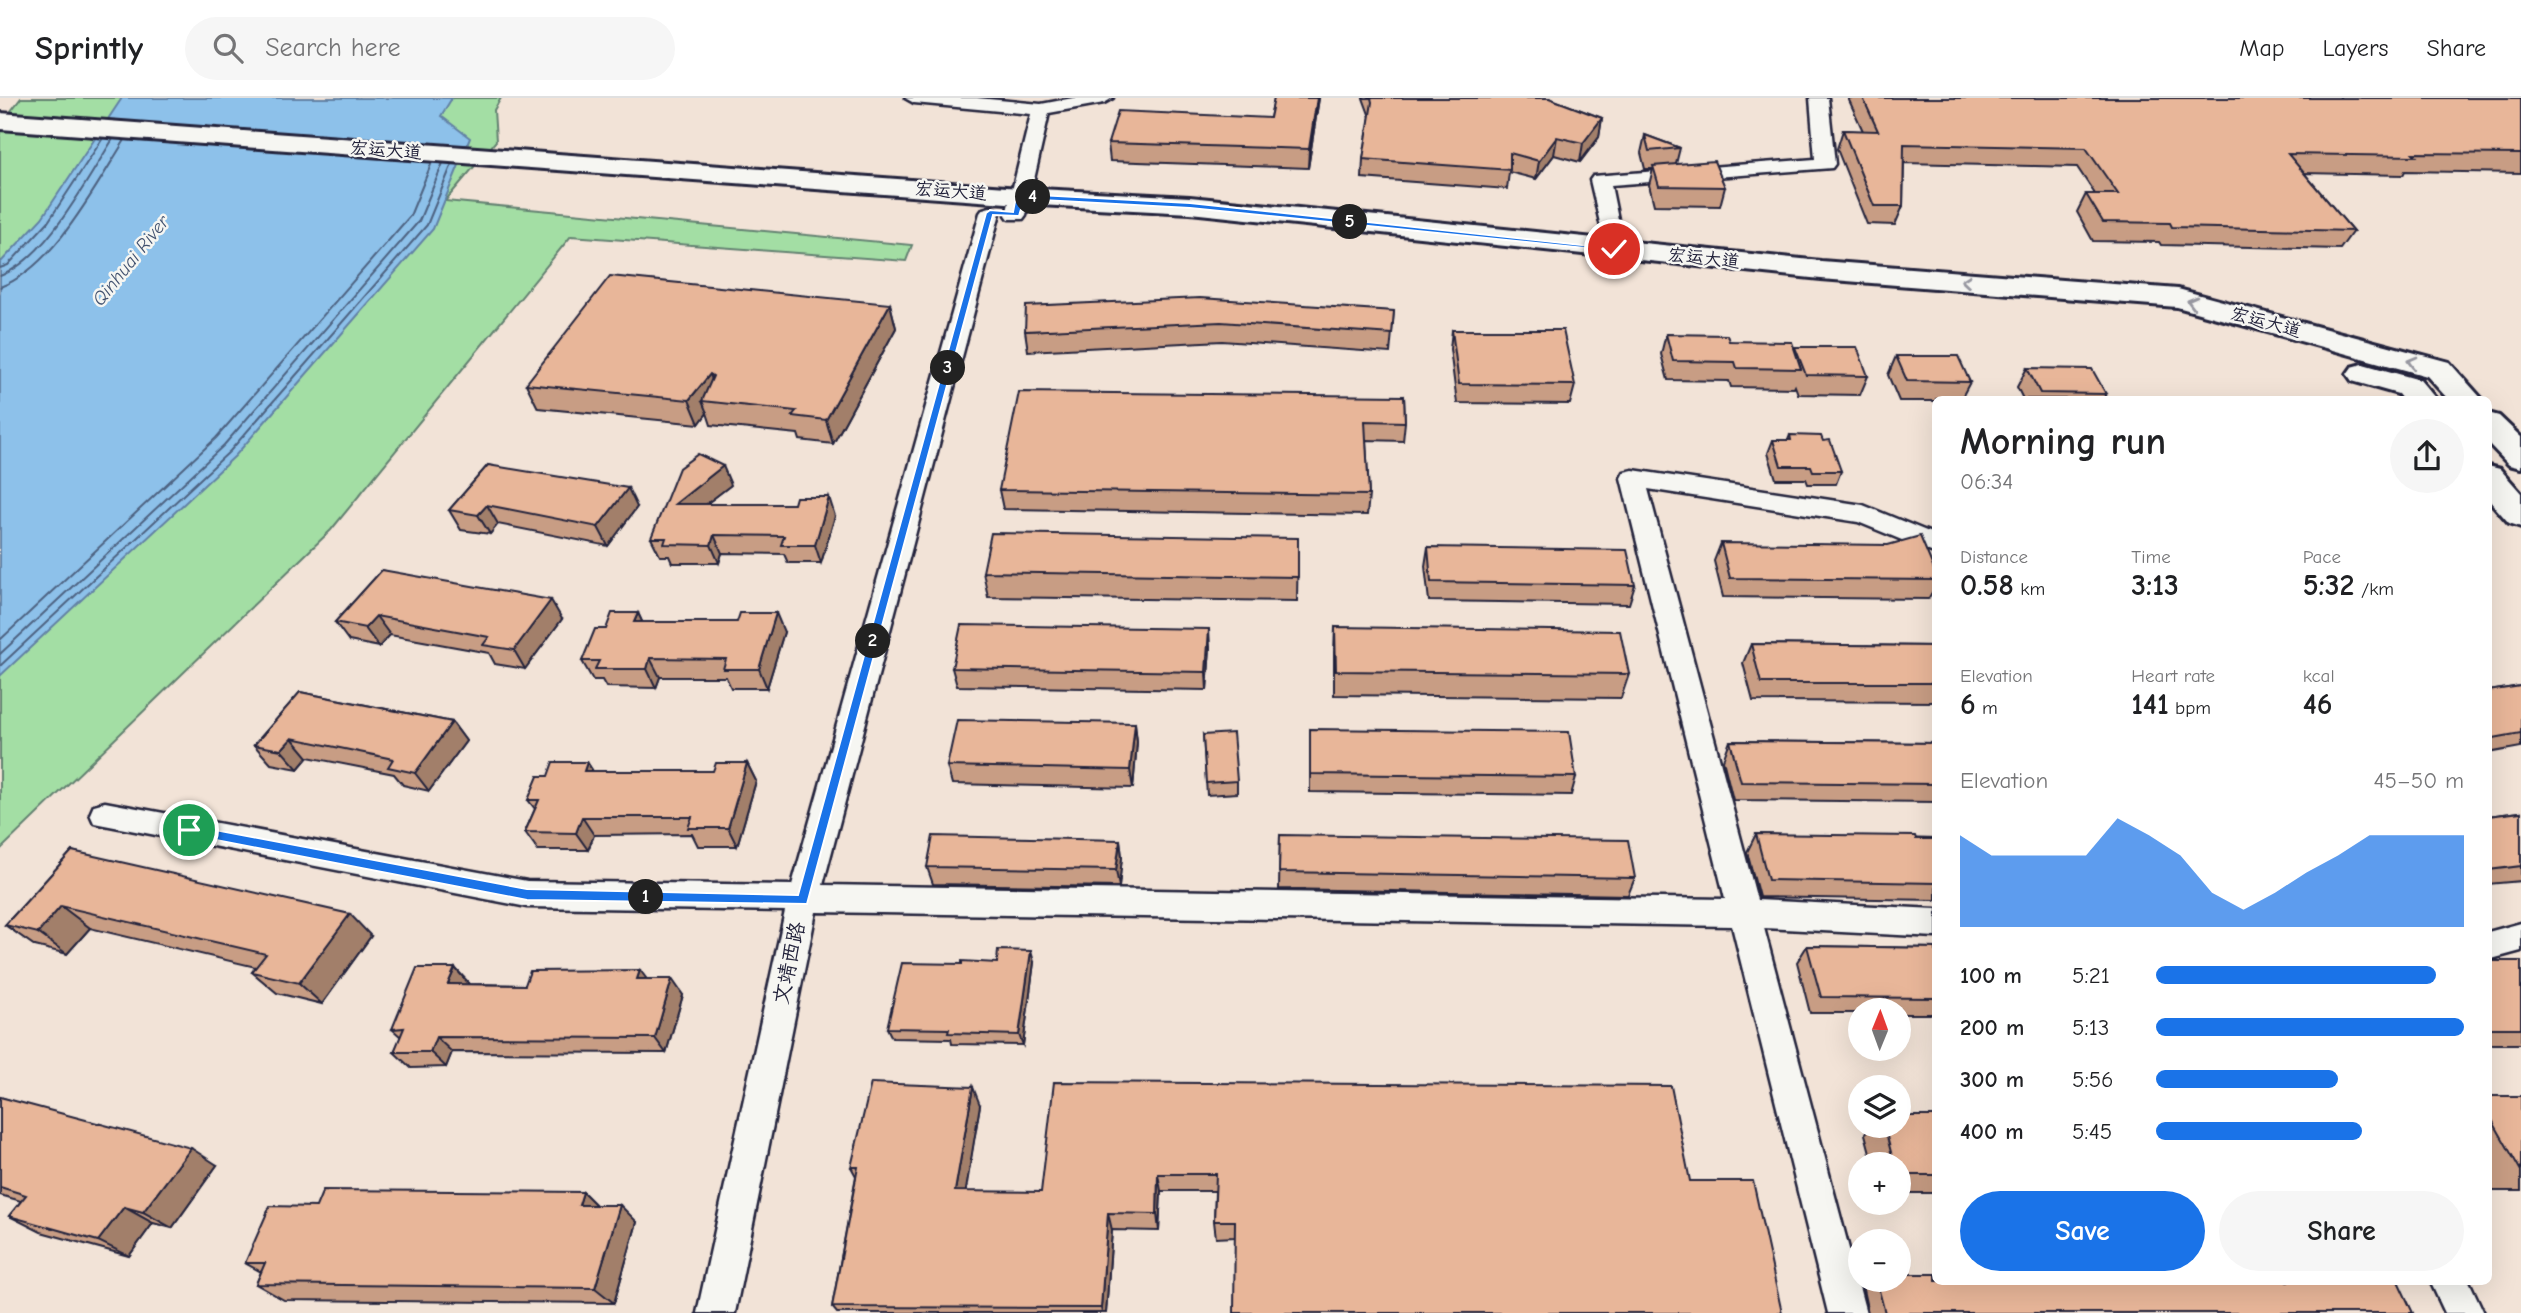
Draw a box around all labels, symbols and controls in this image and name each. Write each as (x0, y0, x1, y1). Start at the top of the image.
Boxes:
search box (185, 17, 675, 80)
text: Sprintly (35, 29, 143, 67)
icon: search (209, 29, 247, 67)
text: Search here (265, 33, 401, 63)
text: Map (2239, 34, 2285, 62)
text: Layers (2323, 34, 2388, 62)
text: Share (2426, 34, 2486, 62)
street label: 宏运大道 (349, 138, 423, 163)
street label: 宏运大道 (914, 179, 988, 204)
pin: 4 (1016, 180, 1050, 214)
text: 4 (1028, 185, 1037, 207)
pin: 5 (1332, 204, 1368, 240)
water label: Qinhuai River (88, 210, 175, 310)
text: 5 (1344, 210, 1355, 232)
pin (1584, 219, 1644, 279)
icon: check (1595, 230, 1633, 268)
street label: 宏运大道 (1667, 244, 1741, 273)
one-way arrow (1960, 274, 1971, 289)
one-way arrow (2186, 296, 2198, 310)
street label: 宏运大道 (2228, 303, 2303, 342)
pin: 3 (930, 350, 965, 386)
text: 3 (943, 356, 952, 378)
one-way arrow (2406, 356, 2418, 370)
button: share (2390, 419, 2464, 493)
text: Morning run (1960, 420, 2166, 464)
text: 06:34 (1960, 468, 2013, 495)
text: Distance (1960, 546, 2028, 568)
text: Time (2131, 546, 2171, 568)
text: Pace (2303, 546, 2341, 568)
text: 0.58 (1960, 568, 2014, 603)
text: 3:13 (2131, 568, 2179, 603)
text: 5:32 (2303, 568, 2355, 603)
text: km (2014, 578, 2045, 600)
text: /km (2355, 578, 2394, 600)
pin: 2 (856, 624, 890, 658)
text: 2 (868, 629, 877, 651)
text: Elevation (1960, 665, 2033, 687)
text: Heart rate (2131, 665, 2215, 687)
text: kcal (2303, 665, 2335, 687)
text: 6 (1960, 687, 1976, 722)
text: 141 (2131, 687, 2169, 722)
text: 46 (2303, 687, 2332, 722)
text: m (1976, 697, 1998, 719)
text: bpm (2169, 697, 2211, 719)
text: Elevation (1960, 767, 2048, 794)
text: 45–50 m (2373, 767, 2464, 794)
pin (159, 800, 219, 860)
icon: arrive (170, 811, 208, 849)
pin: 1 (628, 880, 664, 914)
text: 1 (642, 885, 649, 907)
street label: 文靖西路 (769, 919, 809, 1007)
text: 100 m (1960, 962, 2022, 989)
text: 5:21 (2072, 962, 2110, 989)
north arrow (1848, 998, 1911, 1060)
map controls (1848, 998, 1911, 1292)
text: 200 m (1960, 1014, 2024, 1041)
text: 5:13 (2072, 1014, 2109, 1041)
text: 300 m (1960, 1066, 2024, 1093)
text: 5:56 (2072, 1066, 2114, 1093)
button: layers (1848, 1075, 1911, 1138)
text: 400 m (1960, 1118, 2024, 1145)
text: 5:45 (2072, 1118, 2112, 1145)
button: + (1848, 1152, 1911, 1215)
button: Save (1960, 1191, 2205, 1271)
button: Share (2219, 1191, 2464, 1271)
button: − (1848, 1229, 1911, 1292)

